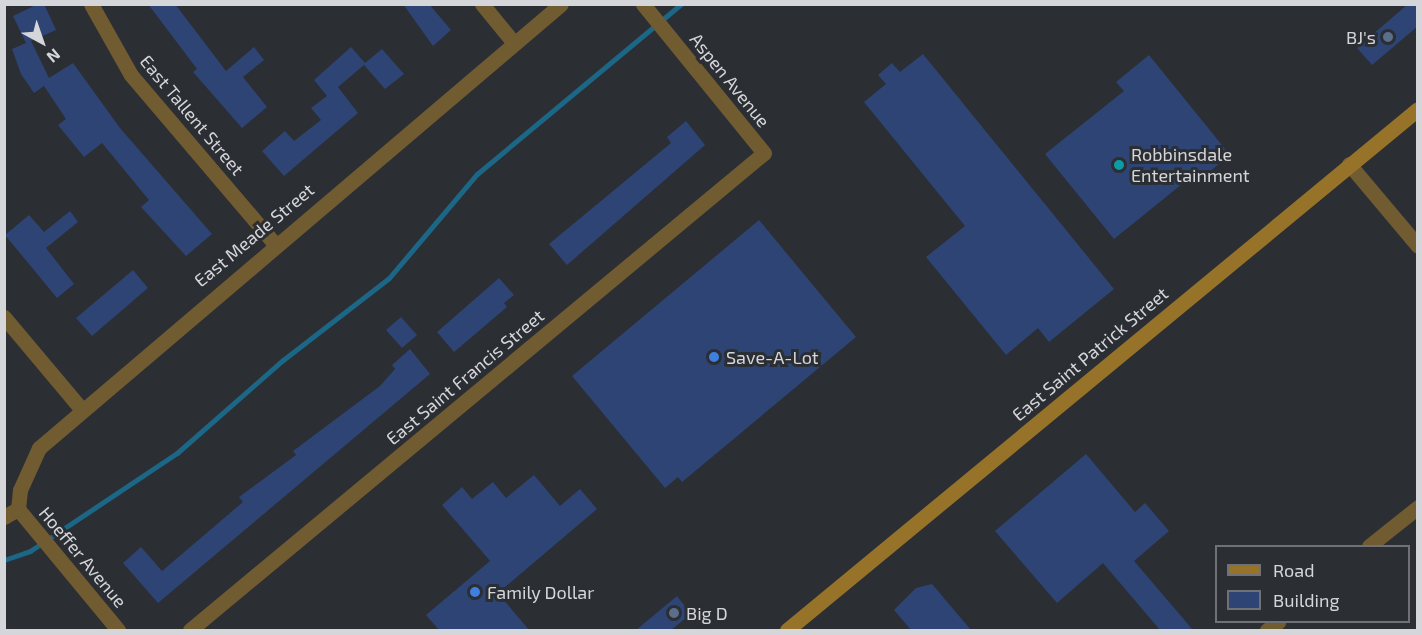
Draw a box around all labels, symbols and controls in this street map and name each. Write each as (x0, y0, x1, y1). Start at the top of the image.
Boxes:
north arrow (12, 12, 72, 72)
place label: BJ's (1346, 26, 1376, 48)
street label: Aspen Avenue (685, 28, 775, 132)
marker: BJ's (1381, 30, 1395, 44)
text: N (43, 45, 64, 67)
street label: East Tallent Street (135, 50, 249, 180)
place label: Robbinsdale Entertainment (1131, 144, 1250, 186)
marker: Robbinsdale Entertainment (1112, 158, 1126, 172)
street label: East Meade Street (190, 179, 318, 291)
street label: East Saint Patrick Street (1008, 283, 1172, 425)
street label: East Saint Francis Street (382, 305, 548, 449)
place label: Save-A-Lot (726, 346, 819, 368)
marker: Save-A-Lot (707, 350, 721, 364)
street label: Hoeffer Avenue (34, 502, 132, 612)
legend (1215, 545, 1410, 623)
text: Road (1273, 559, 1314, 581)
place label: Family Dollar (487, 581, 595, 603)
marker: Family Dollar (468, 585, 482, 599)
text: Building (1273, 589, 1340, 611)
place label: Big D (686, 602, 728, 624)
marker: Big D (667, 606, 681, 620)

